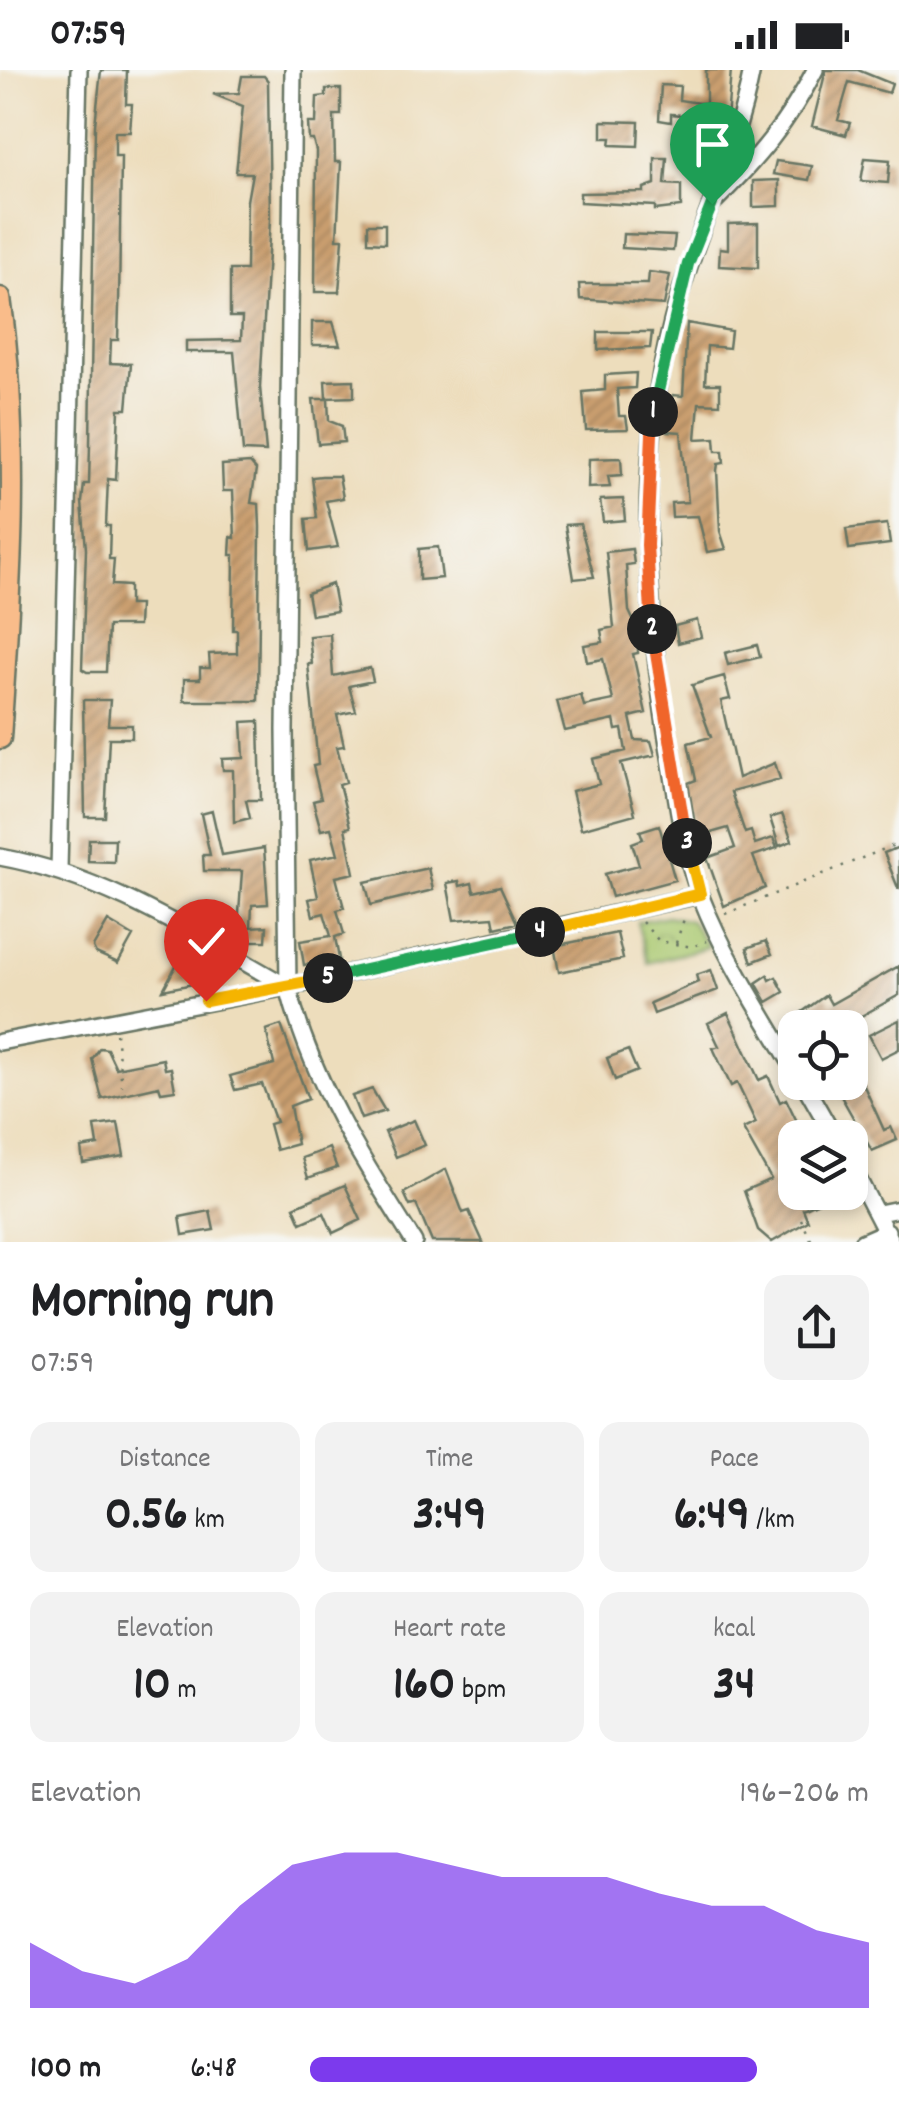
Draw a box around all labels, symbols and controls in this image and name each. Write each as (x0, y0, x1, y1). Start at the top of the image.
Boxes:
text: 07:59 (50, 8, 127, 63)
pin (670, 102, 755, 205)
icon: arrive (685, 117, 740, 172)
pin: 1 (628, 387, 678, 437)
text: 1 (650, 392, 656, 432)
pin: 2 (627, 604, 677, 654)
text: 2 (646, 609, 658, 649)
pin: 3 (662, 818, 712, 868)
text: 3 (681, 823, 693, 863)
pin (164, 899, 249, 1002)
pin: 4 (515, 907, 565, 957)
text: 4 (534, 912, 546, 952)
icon: check (179, 914, 234, 969)
pin: 5 (303, 953, 353, 1003)
text: 5 (322, 958, 334, 998)
map controls (778, 1010, 868, 1210)
button: locate (778, 1010, 868, 1100)
button: layers (778, 1120, 868, 1210)
text: Morning run (30, 1265, 274, 1344)
button: share (764, 1275, 869, 1380)
text: 07:59 (30, 1342, 94, 1388)
text: Distance (119, 1441, 211, 1481)
text: Time (426, 1441, 473, 1481)
text: Pace (709, 1441, 759, 1481)
text: 0.56 (105, 1481, 188, 1553)
text: 3:49 (412, 1481, 487, 1553)
text: 6:49 (673, 1481, 750, 1553)
text: km (188, 1502, 225, 1542)
text: /km (750, 1502, 795, 1542)
text: Elevation (116, 1611, 214, 1651)
text: Heart rate (393, 1611, 506, 1651)
text: kcal (713, 1611, 755, 1651)
text: 10 (133, 1651, 171, 1723)
text: 160 (393, 1651, 456, 1723)
text: 34 (713, 1651, 756, 1723)
text: m (171, 1672, 197, 1712)
text: bpm (456, 1672, 506, 1712)
text: Elevation (30, 1772, 141, 1818)
text: 196–206 m (739, 1772, 869, 1818)
text: 100 m (30, 2047, 101, 2093)
text: 6:48 (190, 2047, 237, 2093)

